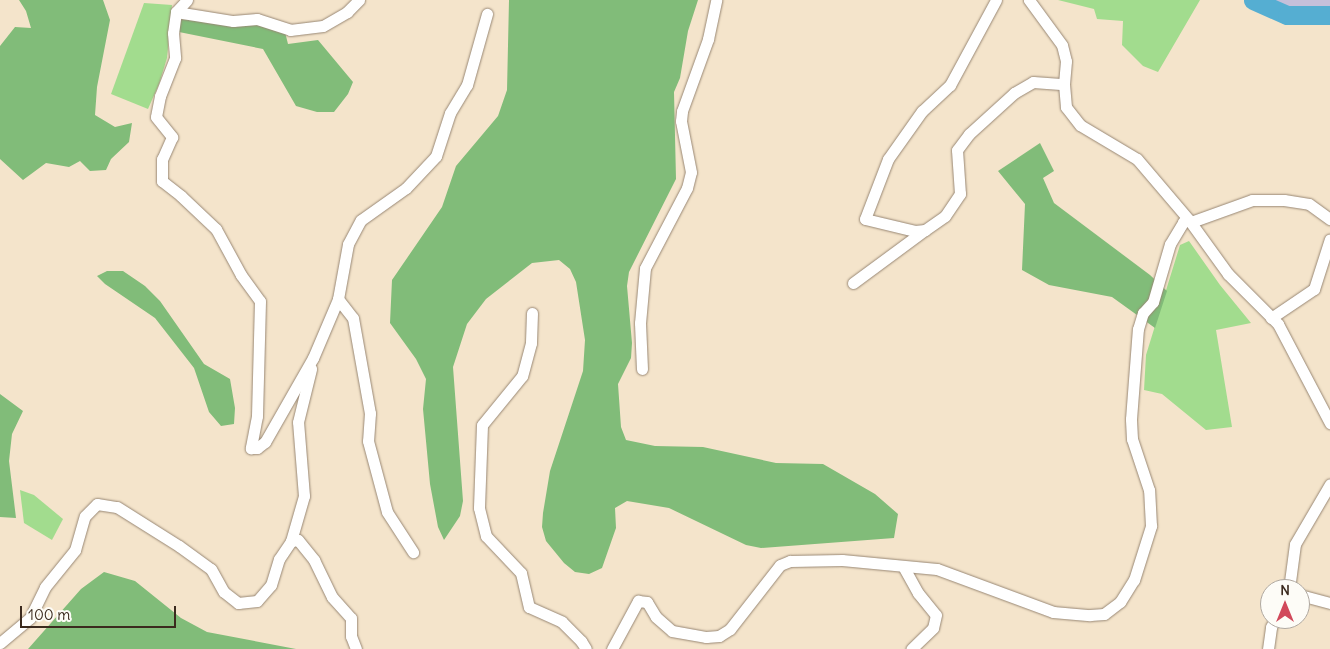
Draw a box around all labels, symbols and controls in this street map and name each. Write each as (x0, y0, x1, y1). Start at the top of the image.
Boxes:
north arrow (1260, 579, 1310, 629)
text: N (1280, 581, 1290, 599)
scale bar (22, 596, 179, 628)
text: 100 m (28, 605, 70, 624)

